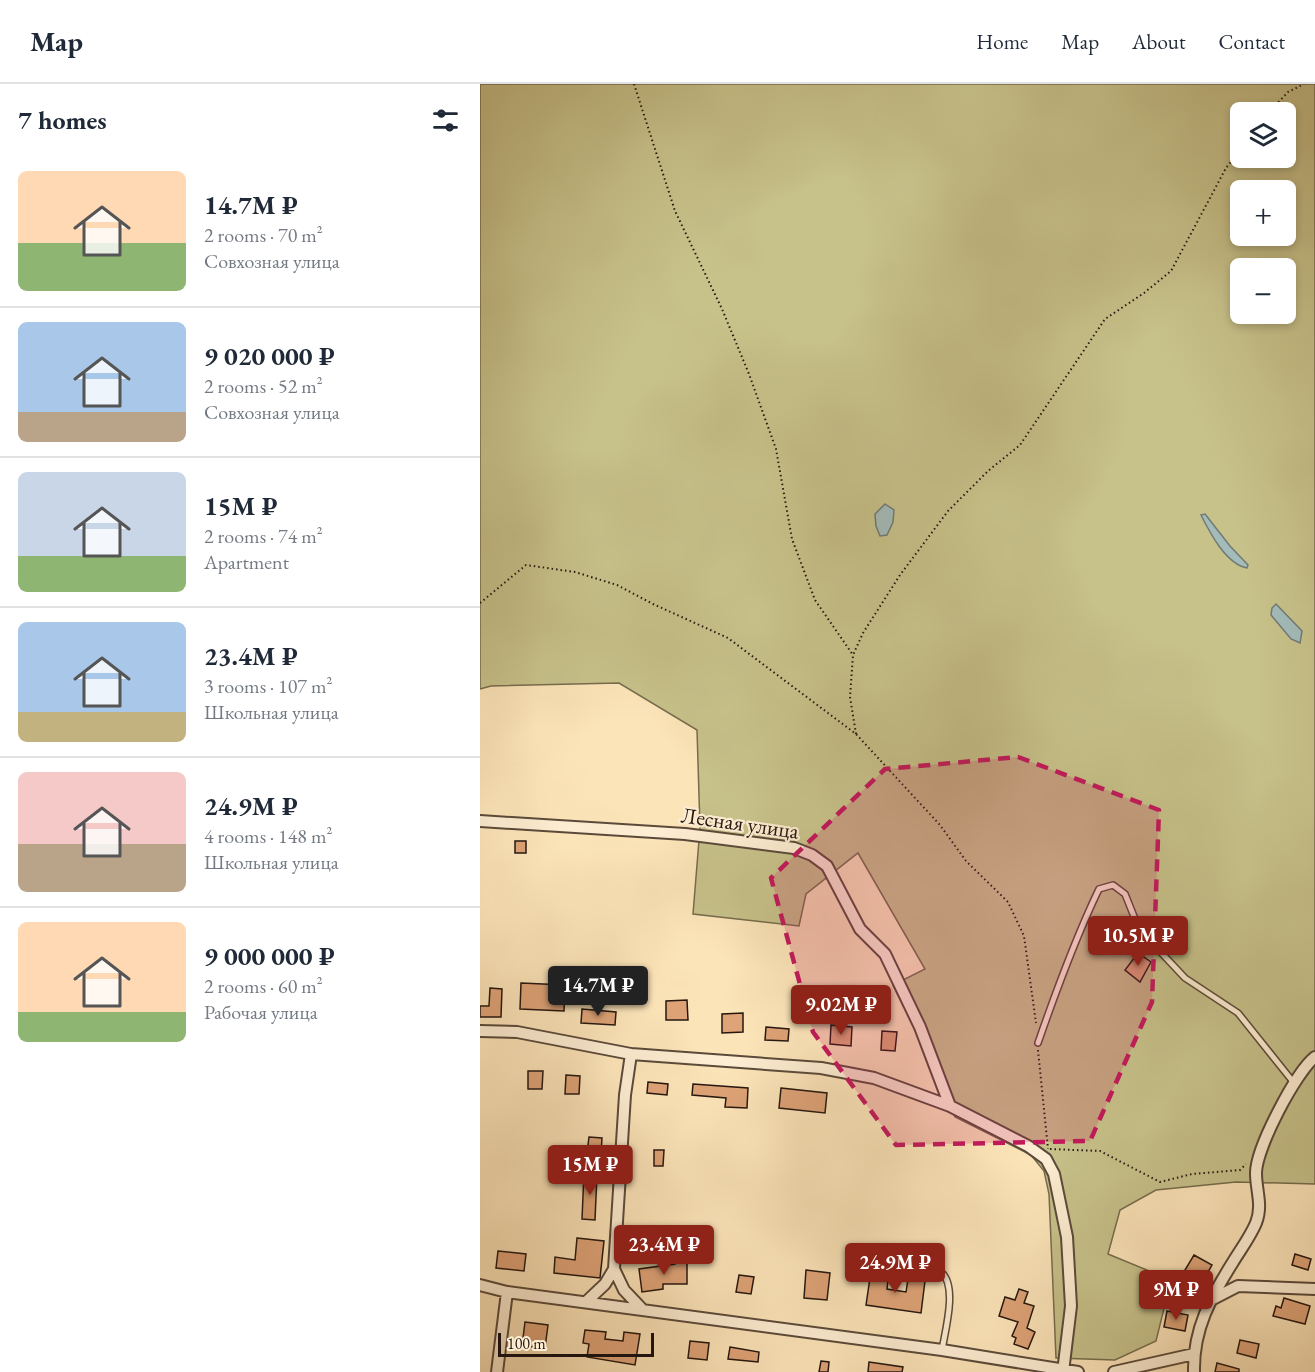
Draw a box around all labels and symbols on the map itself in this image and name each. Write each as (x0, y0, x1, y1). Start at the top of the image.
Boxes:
street label: Лесная улица (679, 800, 801, 846)
pin: 10.5M ₽ (1083, 916, 1193, 967)
pin: 14.7M ₽ (543, 966, 653, 1017)
pin: 9.02M ₽ (786, 985, 896, 1036)
pin: 15M ₽ (548, 1145, 632, 1196)
pin: 23.4M ₽ (609, 1225, 719, 1276)
pin: 24.9M ₽ (840, 1243, 950, 1294)
pin: 9M ₽ (1140, 1270, 1212, 1321)
scale bar (498, 1330, 654, 1358)

